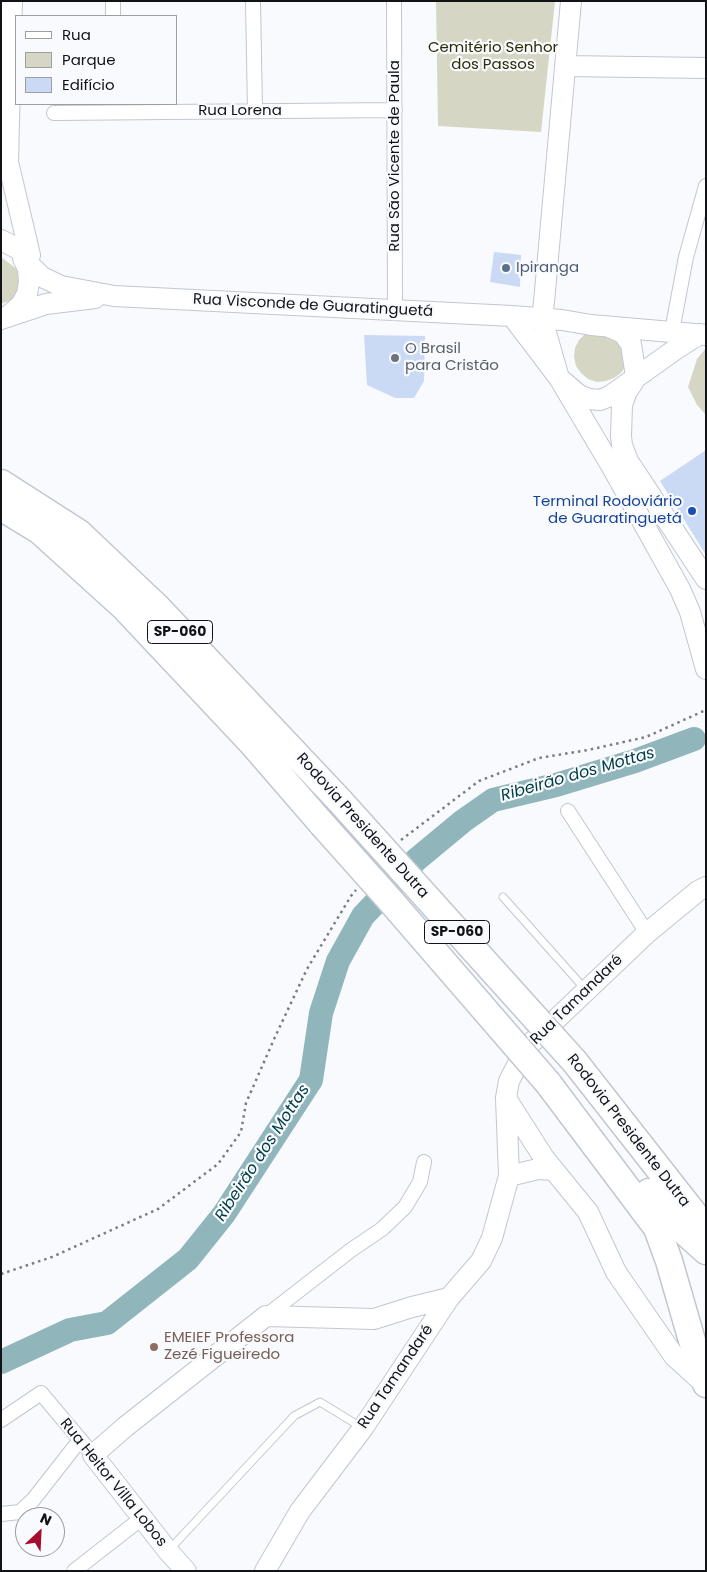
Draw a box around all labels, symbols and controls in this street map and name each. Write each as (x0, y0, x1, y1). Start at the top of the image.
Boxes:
legend (15, 15, 178, 105)
text: Rua (62, 24, 91, 45)
park label: Cemitério Senhor dos Passos (428, 39, 558, 74)
text: Parque (62, 49, 115, 70)
street label: Rua São Vicente de Paula (386, 60, 404, 252)
text: Edifício (62, 74, 115, 95)
street label: Rua Lorena (198, 102, 282, 120)
place label: Ipiranga (516, 259, 579, 277)
marker: Ipiranga (500, 262, 512, 274)
street label: Rua Visconde de Guaratinguetá (193, 291, 433, 321)
place label: O Brasil para Cristão (405, 340, 499, 375)
marker: O Brasil para Cristão (389, 352, 401, 364)
place label: Terminal Rodoviário de Guaratinguetá (533, 493, 682, 528)
marker: Terminal Rodoviário de Guaratinguetá (686, 505, 698, 517)
road number: SP-060 (148, 620, 212, 644)
water label: Ribeirão dos Mottas (499, 744, 657, 806)
street label: Rodovia Presidente Dutra (292, 750, 432, 902)
road number: SP-060 (424, 920, 490, 944)
street label: Rua Tamandaré (527, 951, 627, 1049)
street label: Rodovia Presidente Dutra (563, 1051, 693, 1211)
water label: Ribeirão dos Mottas (212, 1081, 314, 1225)
street label: Rua Tamandaré (355, 1322, 437, 1432)
place label: EMEIEF Professora Zezé Figueiredo (164, 1329, 294, 1364)
marker: EMEIEF Professora Zezé Figueiredo (148, 1341, 160, 1353)
street label: Rua Heitor Villa Lobos (56, 1415, 170, 1551)
north arrow (15, 1507, 65, 1557)
text: N (37, 1508, 55, 1531)

